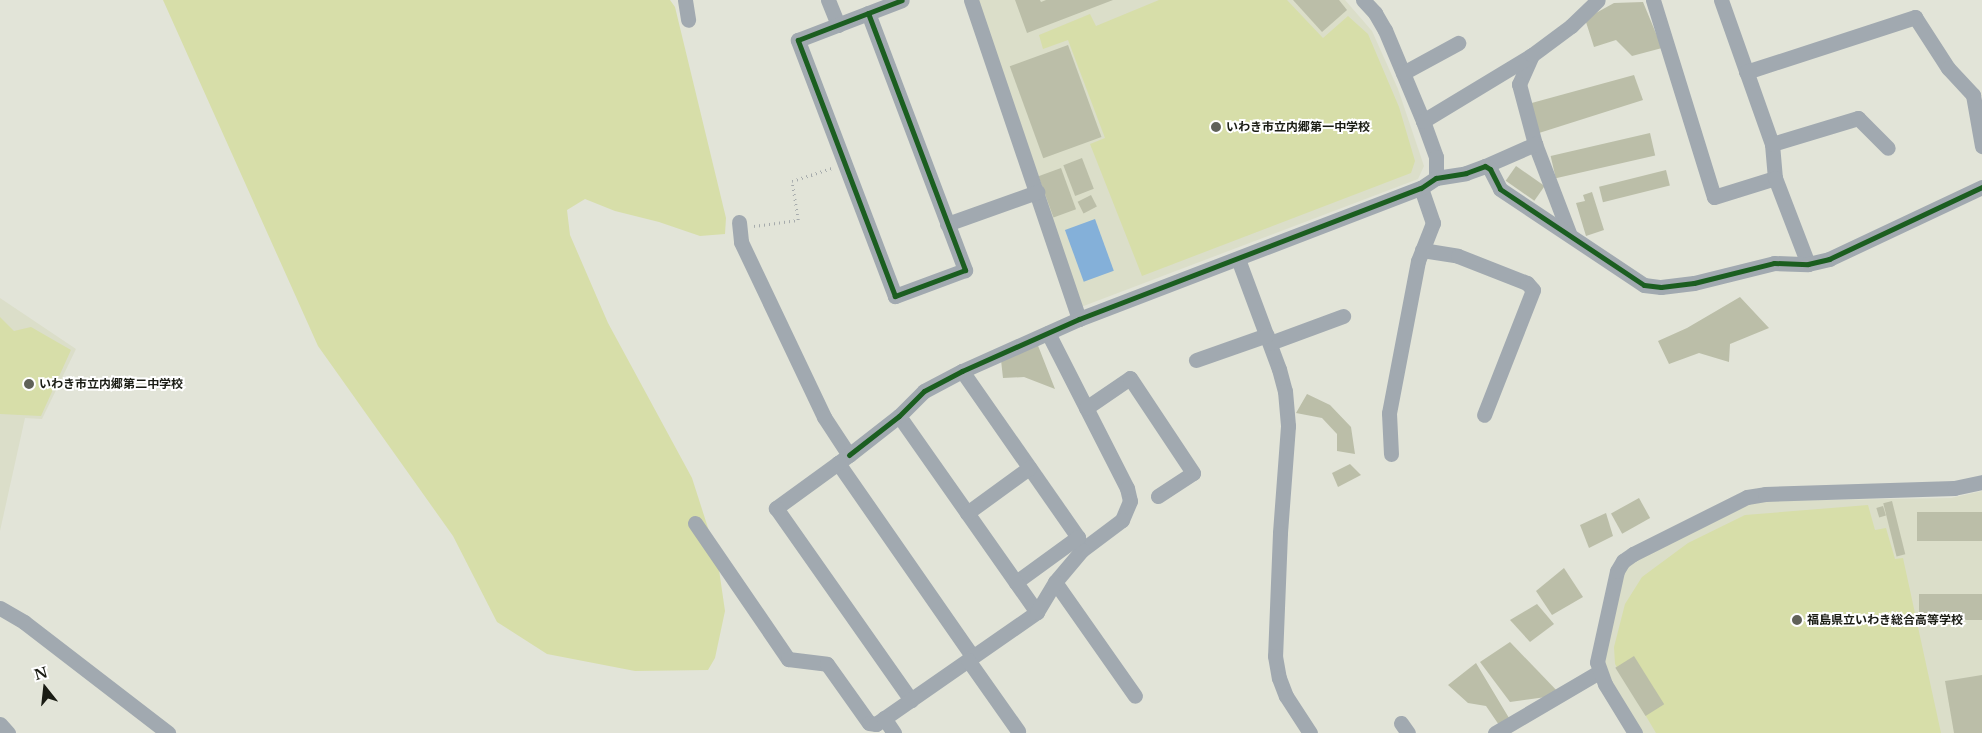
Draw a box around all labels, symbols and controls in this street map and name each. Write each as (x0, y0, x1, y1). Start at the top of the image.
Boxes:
place label: いわき市立内郷第一中学校 (1226, 120, 1370, 134)
marker: いわき市立内郷第一中学校 (1210, 121, 1222, 133)
place label: いわき市立内郷第二中学校 (39, 377, 183, 391)
marker: いわき市立内郷第二中学校 (23, 378, 35, 390)
place label: 福島県立いわき総合高等学校 (1807, 613, 1963, 627)
marker: 福島県立いわき総合高等学校 (1791, 614, 1803, 626)
north arrow (20, 663, 70, 713)
text: N (32, 663, 50, 684)

